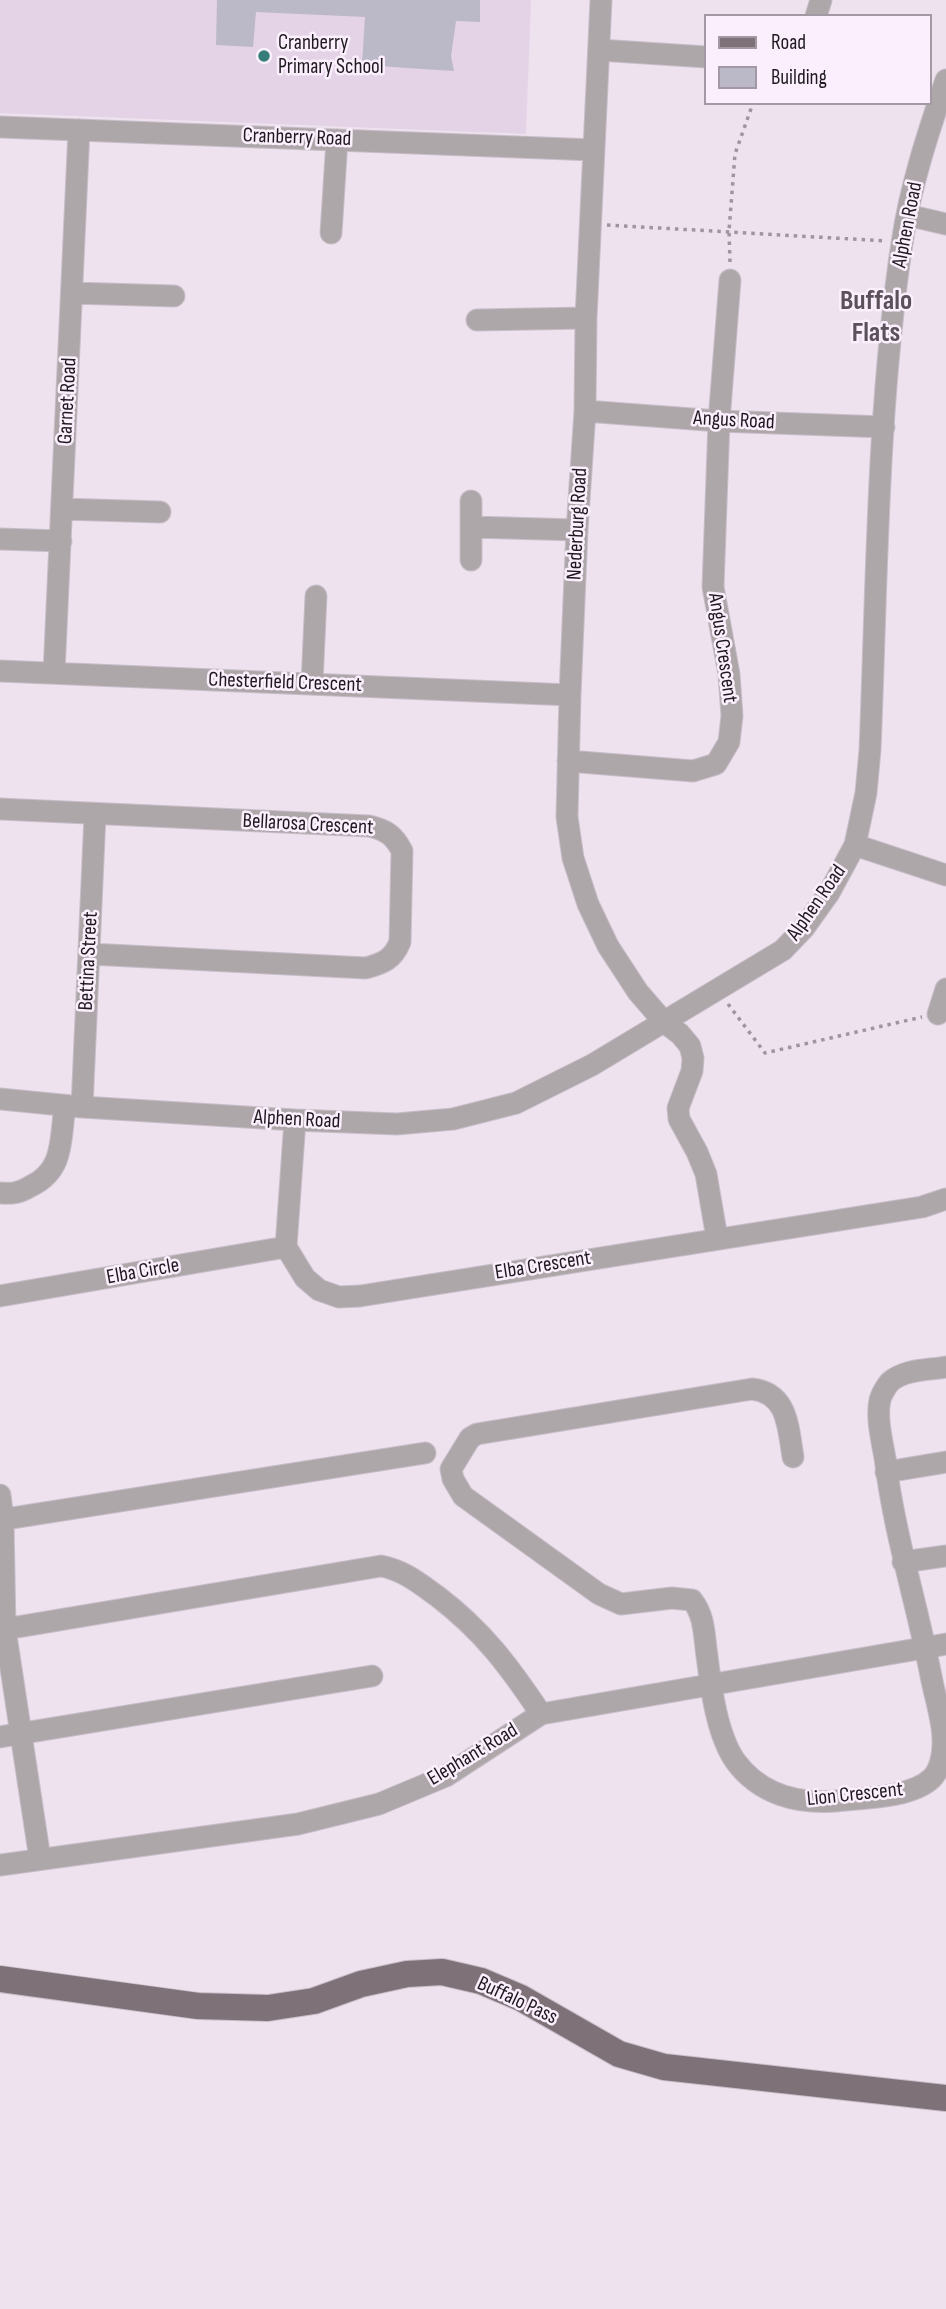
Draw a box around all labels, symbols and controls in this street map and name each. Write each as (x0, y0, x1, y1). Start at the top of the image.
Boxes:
legend (704, 14, 932, 105)
text: Road (771, 30, 806, 55)
place label: Cranberry Primary School (278, 31, 384, 81)
marker: Cranberry Primary School (256, 48, 272, 64)
text: Building (771, 65, 827, 90)
street label: Cranberry Road (242, 124, 352, 152)
street label: Alphen Road (887, 180, 929, 270)
district label: Buffalo Flats (840, 285, 912, 351)
street label: Garnet Road (53, 357, 83, 445)
street label: Angus Road (693, 406, 775, 436)
street label: Nederburg Road (562, 467, 594, 581)
street label: Angus Crescent (702, 592, 742, 704)
street label: Chesterfield Crescent (208, 668, 362, 698)
street label: Bellarosa Crescent (242, 809, 374, 841)
street label: Alphen Road (782, 860, 852, 946)
street label: Bettina Street (74, 911, 104, 1011)
street label: Alphen Road (253, 1105, 341, 1135)
street label: Elba Crescent (493, 1246, 593, 1286)
street label: Elba Circle (105, 1253, 181, 1291)
street label: Elephant Road (423, 1718, 523, 1792)
street label: Lion Crescent (806, 1777, 904, 1813)
street label: Buffalo Pass (473, 1972, 561, 2030)

